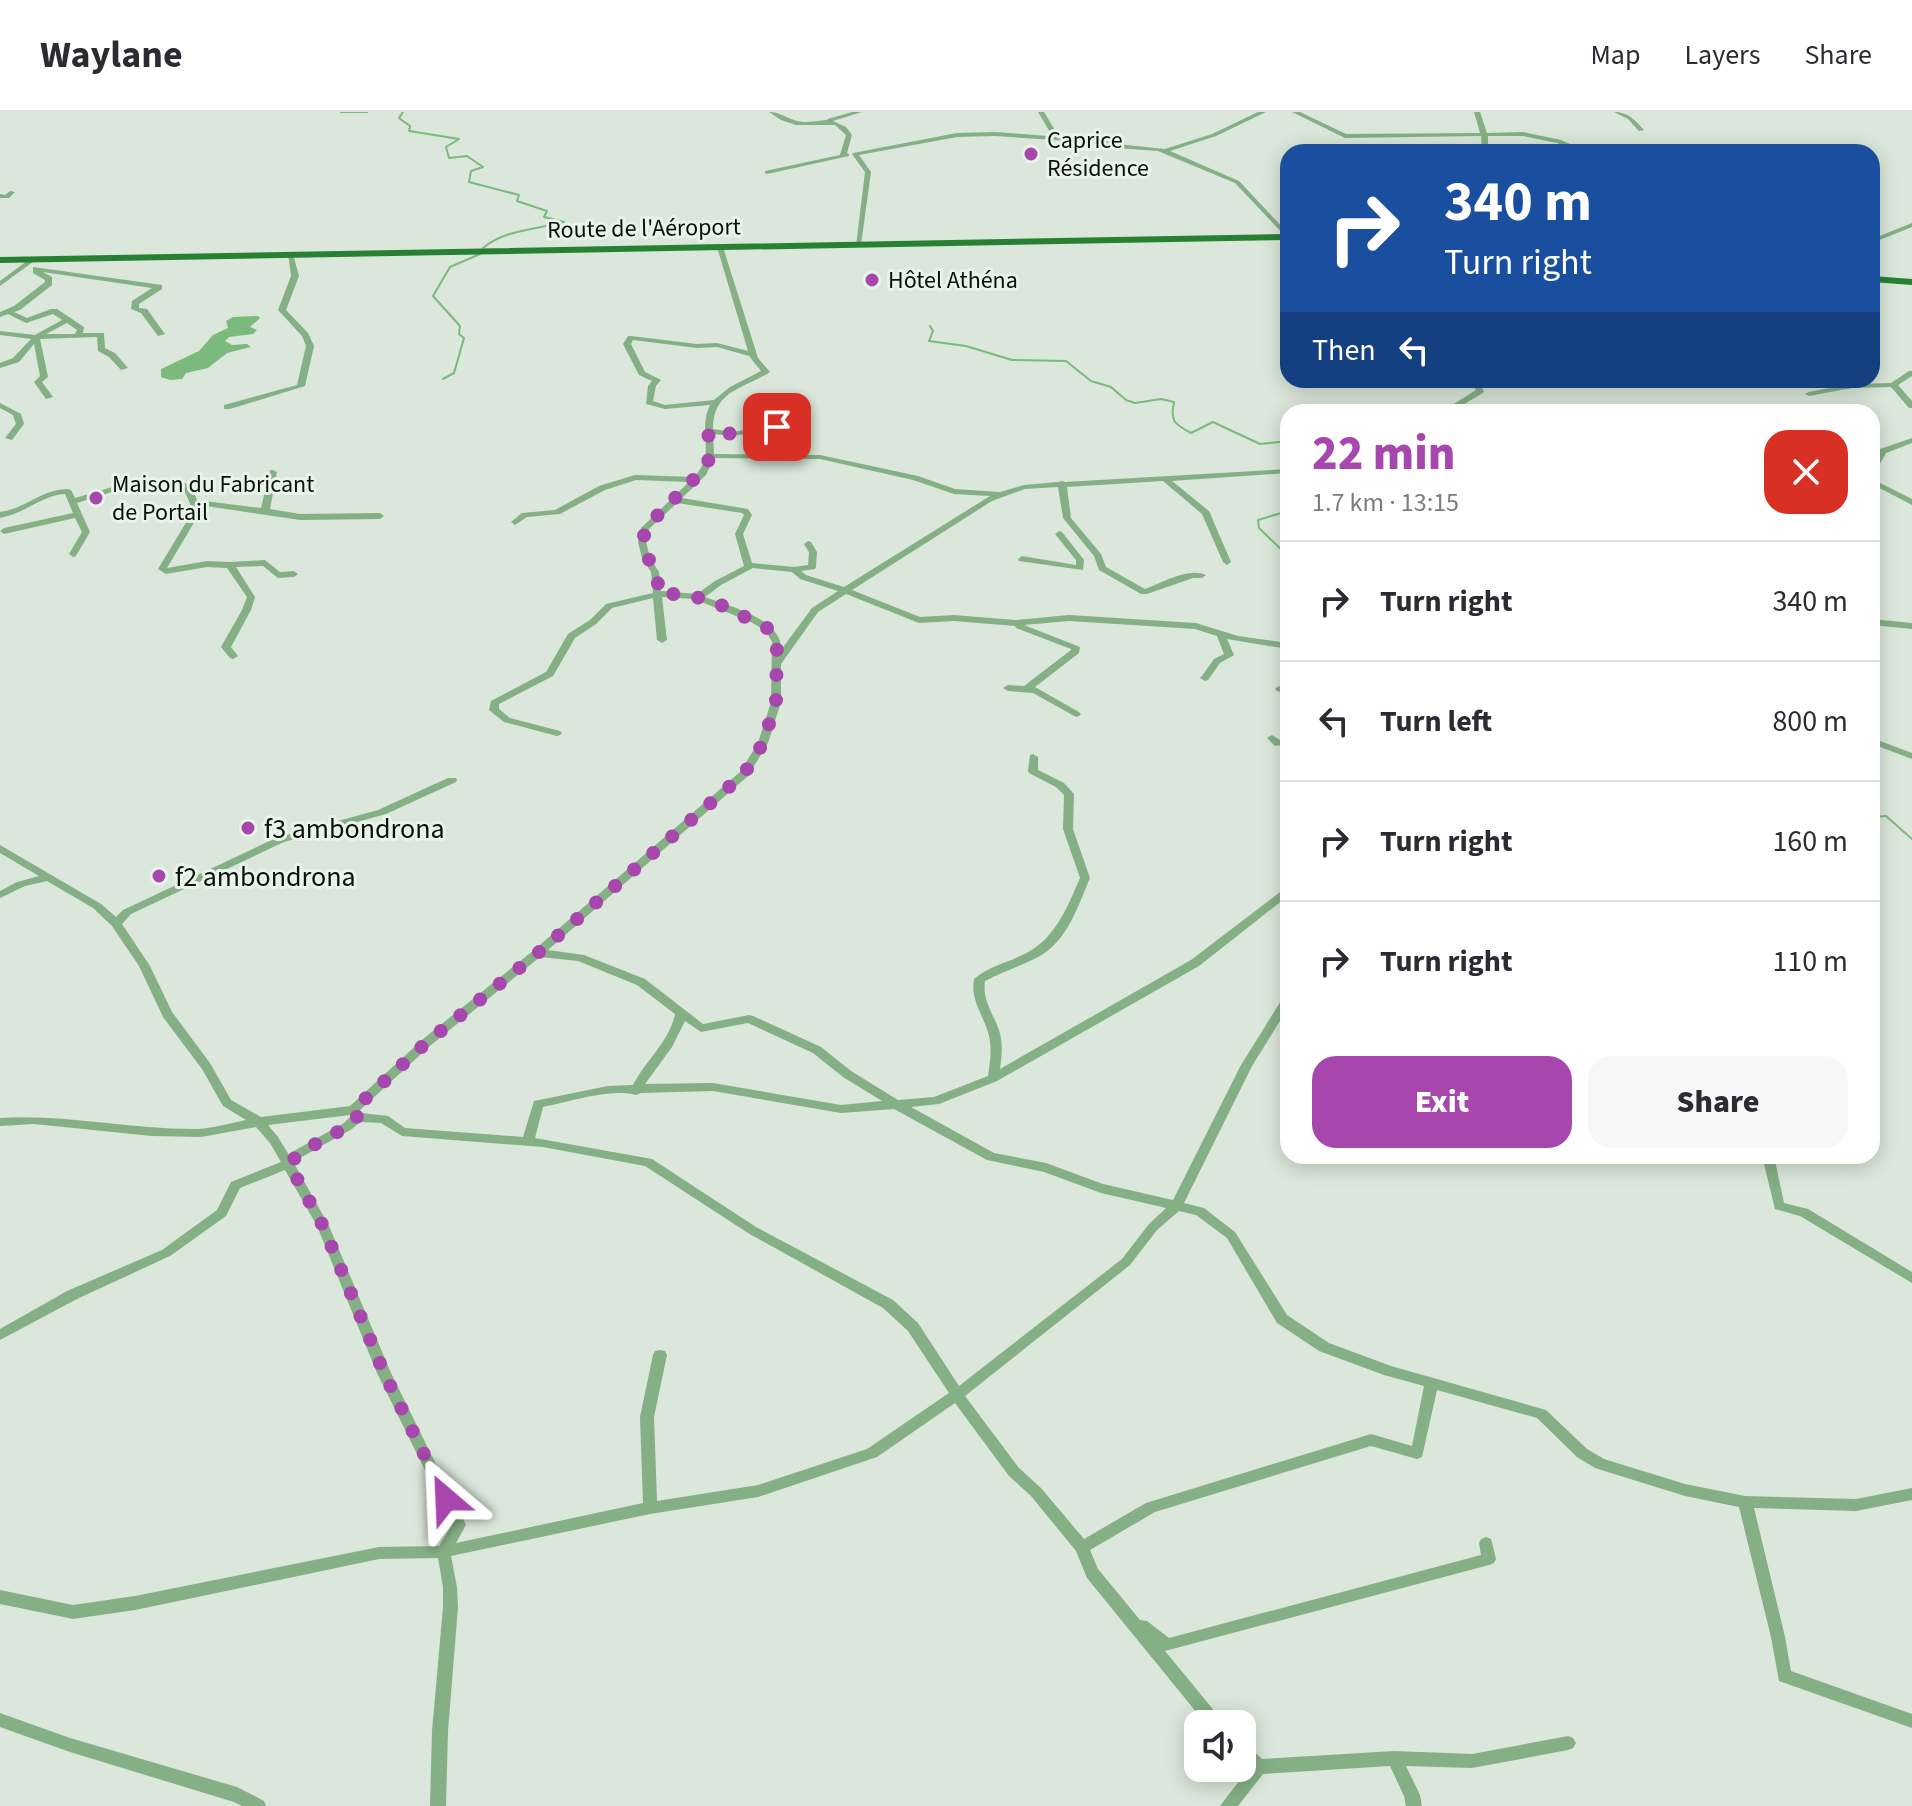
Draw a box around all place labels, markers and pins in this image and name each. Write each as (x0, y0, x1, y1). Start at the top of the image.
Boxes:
place label: Caprice Résidence (1047, 123, 1149, 186)
marker: Caprice Résidence (1022, 145, 1040, 163)
place label: Hôtel Athéna (888, 263, 1018, 298)
marker: Hôtel Athéna (863, 271, 881, 289)
pin (743, 393, 811, 461)
place label: Maison du Fabricant de Portail (112, 467, 314, 530)
marker: Maison du Fabricant de Portail (87, 489, 105, 507)
place label: f3 ambondrona (264, 809, 445, 849)
marker: f3 ambondrona (239, 819, 257, 837)
place label: f2 ambondrona (175, 857, 356, 897)
marker: f2 ambondrona (150, 867, 168, 885)

